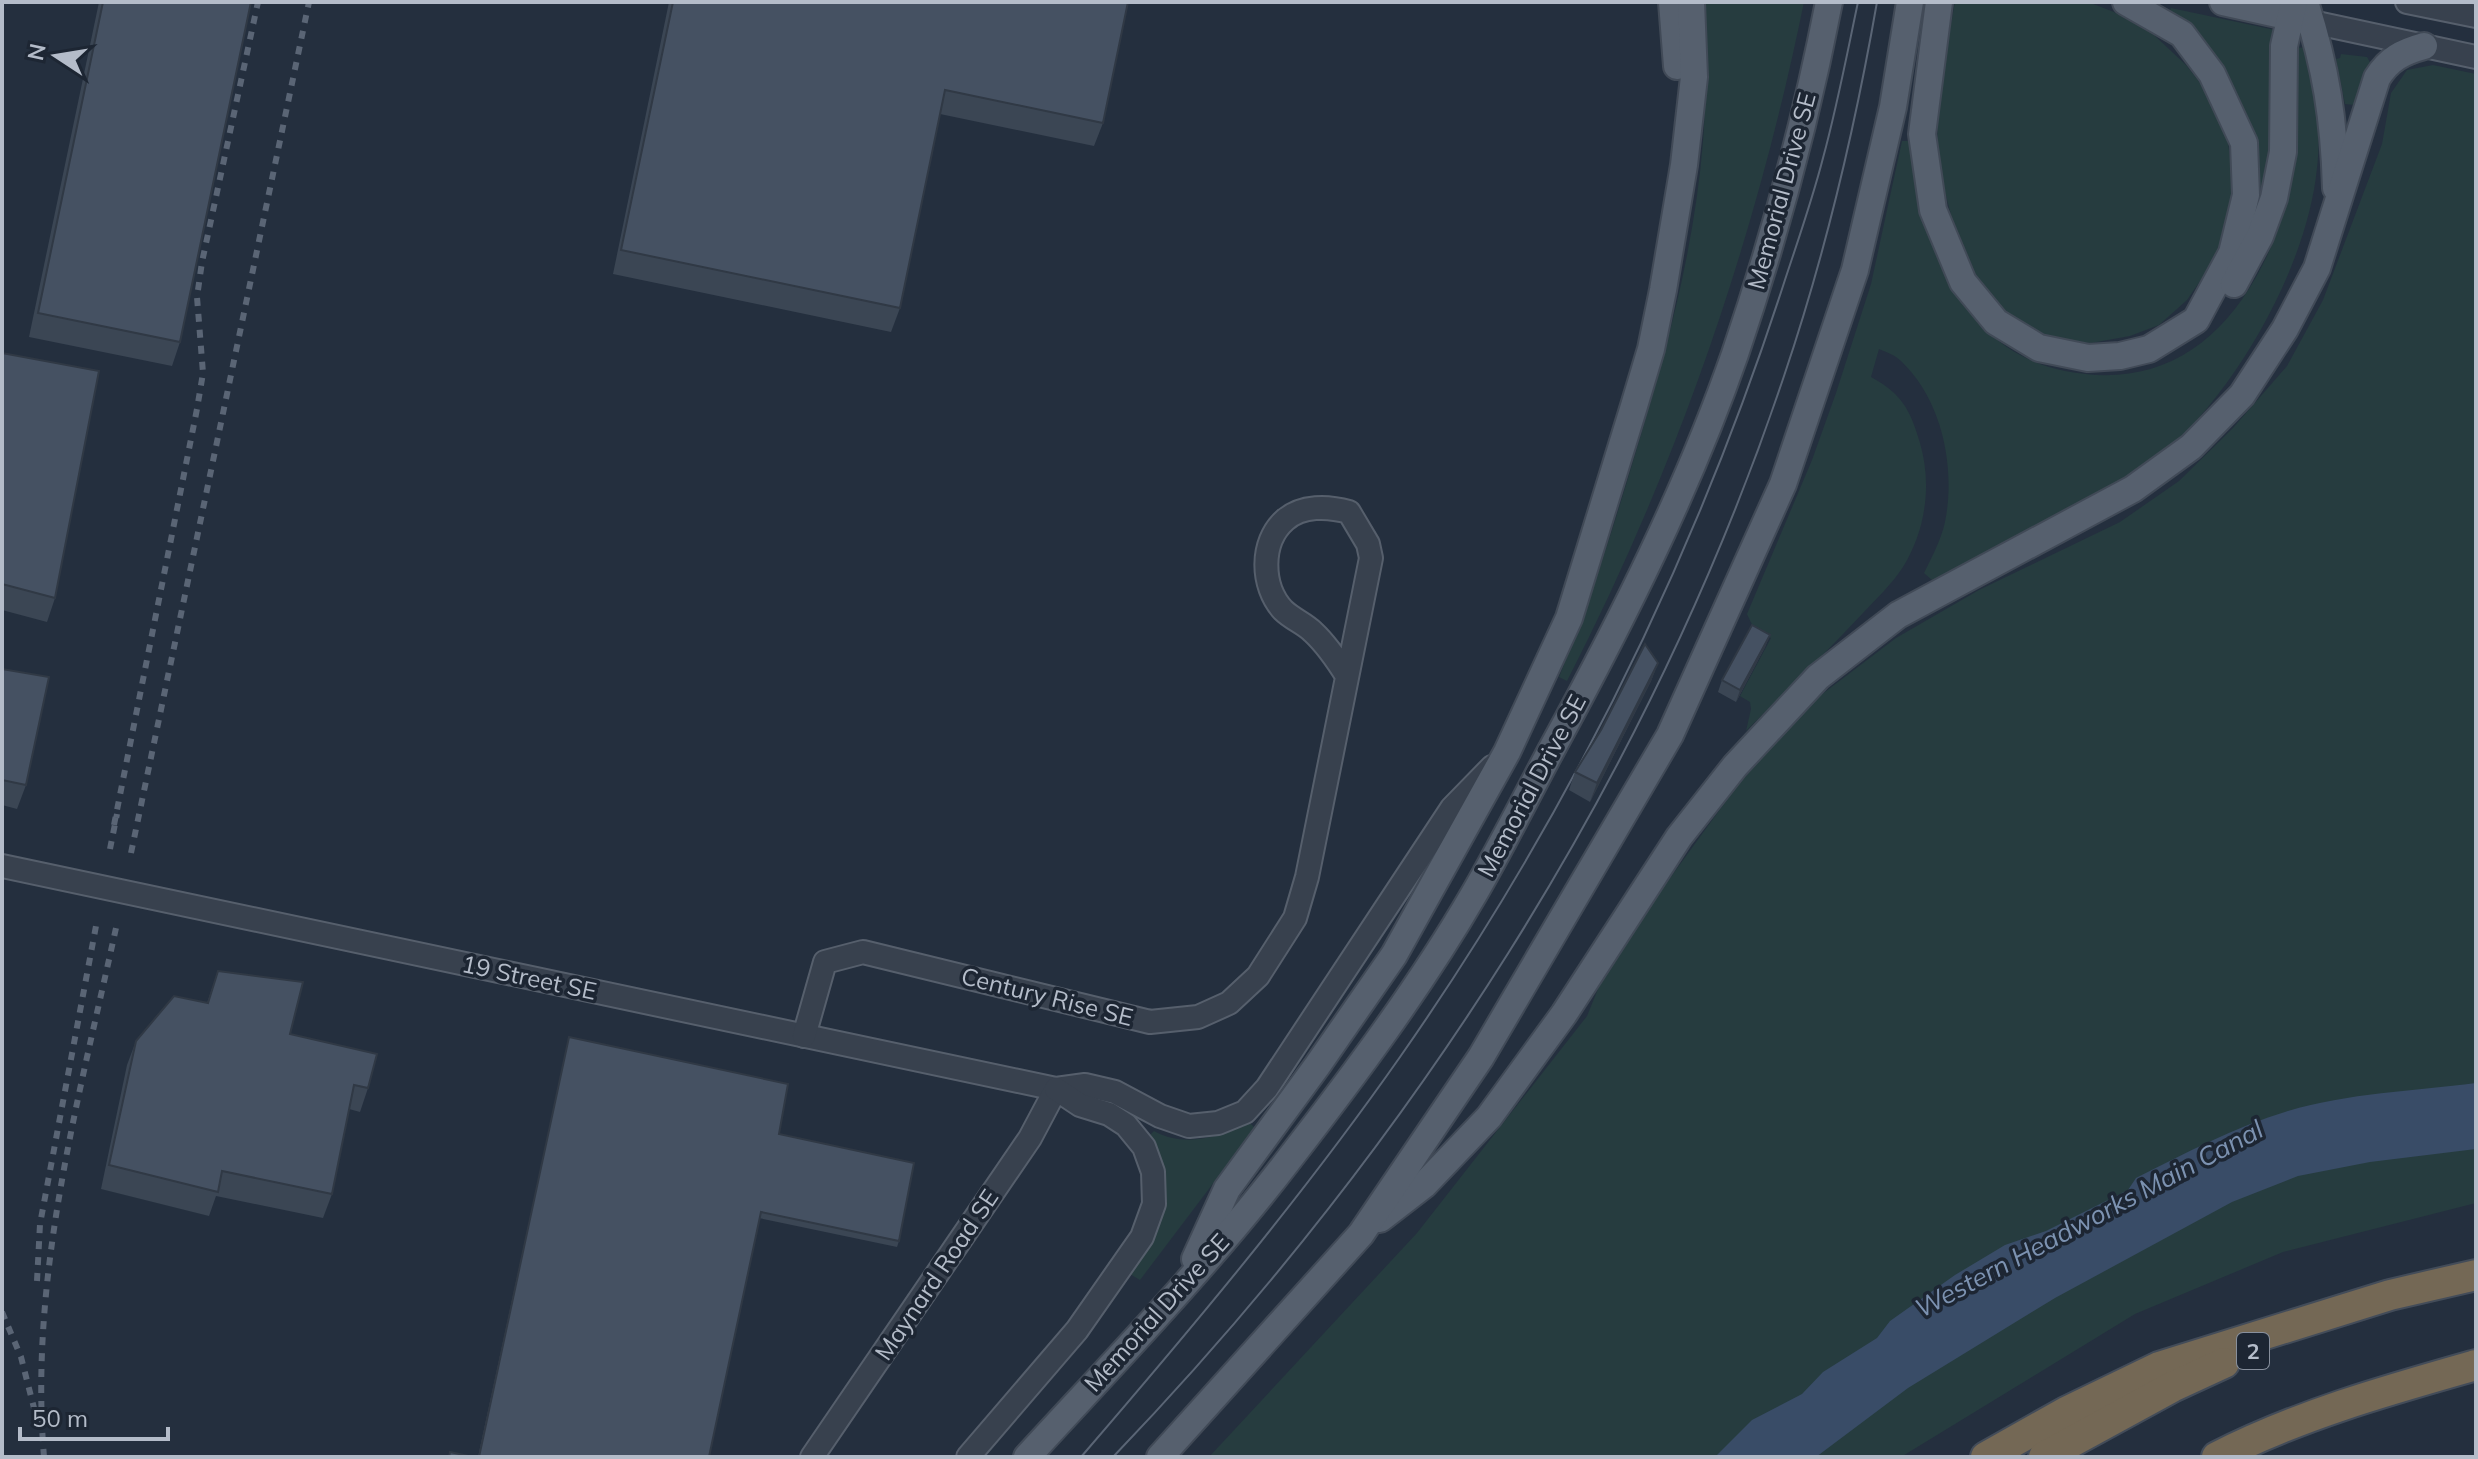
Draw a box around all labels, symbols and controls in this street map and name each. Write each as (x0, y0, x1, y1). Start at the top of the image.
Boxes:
north arrow (16, 16, 96, 96)
text: N (21, 41, 52, 63)
street label: Memorial Drive SE (1740, 89, 1822, 292)
street label: Memorial Drive SE (1470, 689, 1592, 882)
street label: 19 Street SE (459, 948, 599, 1006)
street label: Century Rise SE (958, 960, 1136, 1032)
water label: Western Headworks Main Canal (1909, 1112, 2269, 1325)
street label: Maynard Road SE (868, 1183, 1004, 1366)
street label: Memorial Drive SE (1077, 1227, 1235, 1398)
road number: 2 (2237, 1333, 2269, 1369)
scale bar (20, 1391, 168, 1441)
text: 50 m (32, 1403, 88, 1433)

